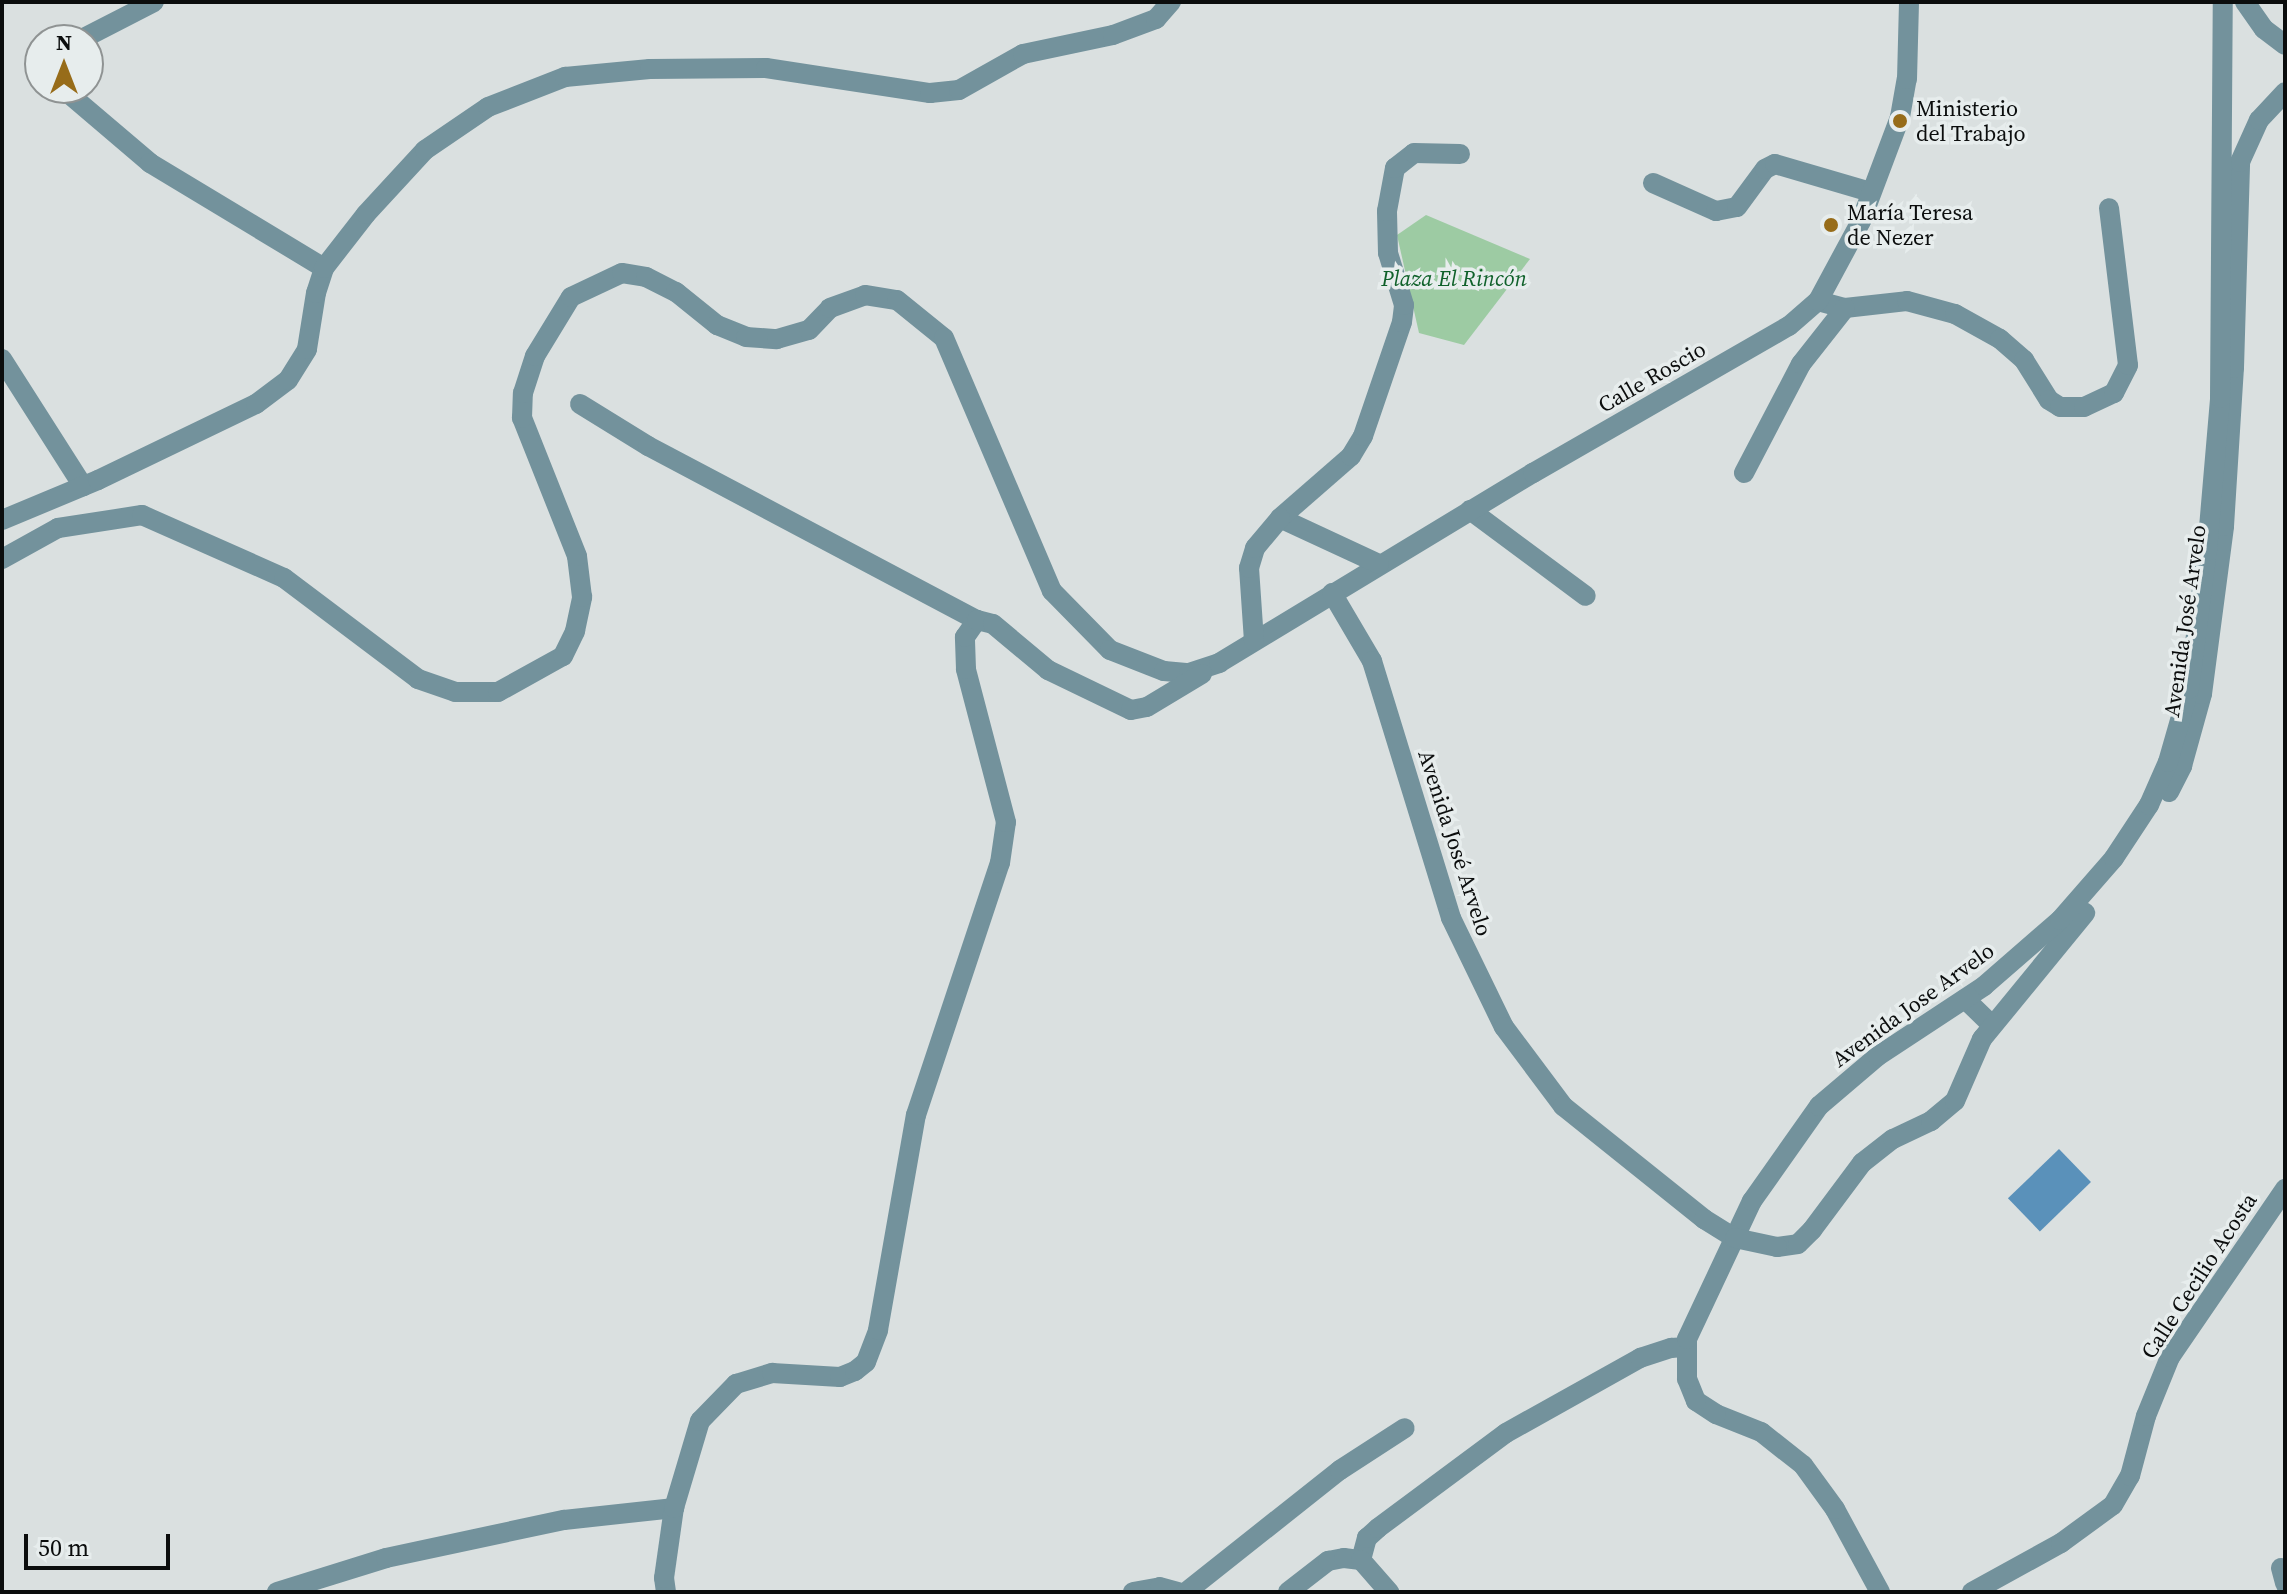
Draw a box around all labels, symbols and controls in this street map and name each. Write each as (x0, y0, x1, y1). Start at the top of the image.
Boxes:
north arrow (24, 24, 104, 104)
text: N (56, 27, 72, 57)
place label: Ministerio del Trabajo (1916, 95, 2026, 146)
marker: Ministerio del Trabajo (1891, 112, 1909, 130)
place label: María Teresa de Nezer (1847, 199, 1974, 250)
marker: María Teresa de Nezer (1822, 216, 1840, 234)
park label: Plaza El Rincón (1381, 266, 1527, 292)
street label: Calle Roscio (1594, 336, 1710, 418)
street label: Avenida José Arvelo (2158, 523, 2212, 719)
street label: Avenida José Arvelo (1412, 747, 1498, 939)
street label: Avenida Jose Arvelo (1827, 937, 1999, 1073)
street label: Calle Cecilio Acosta (2136, 1188, 2262, 1364)
scale bar (28, 1518, 174, 1568)
text: 50 m (38, 1531, 89, 1564)

